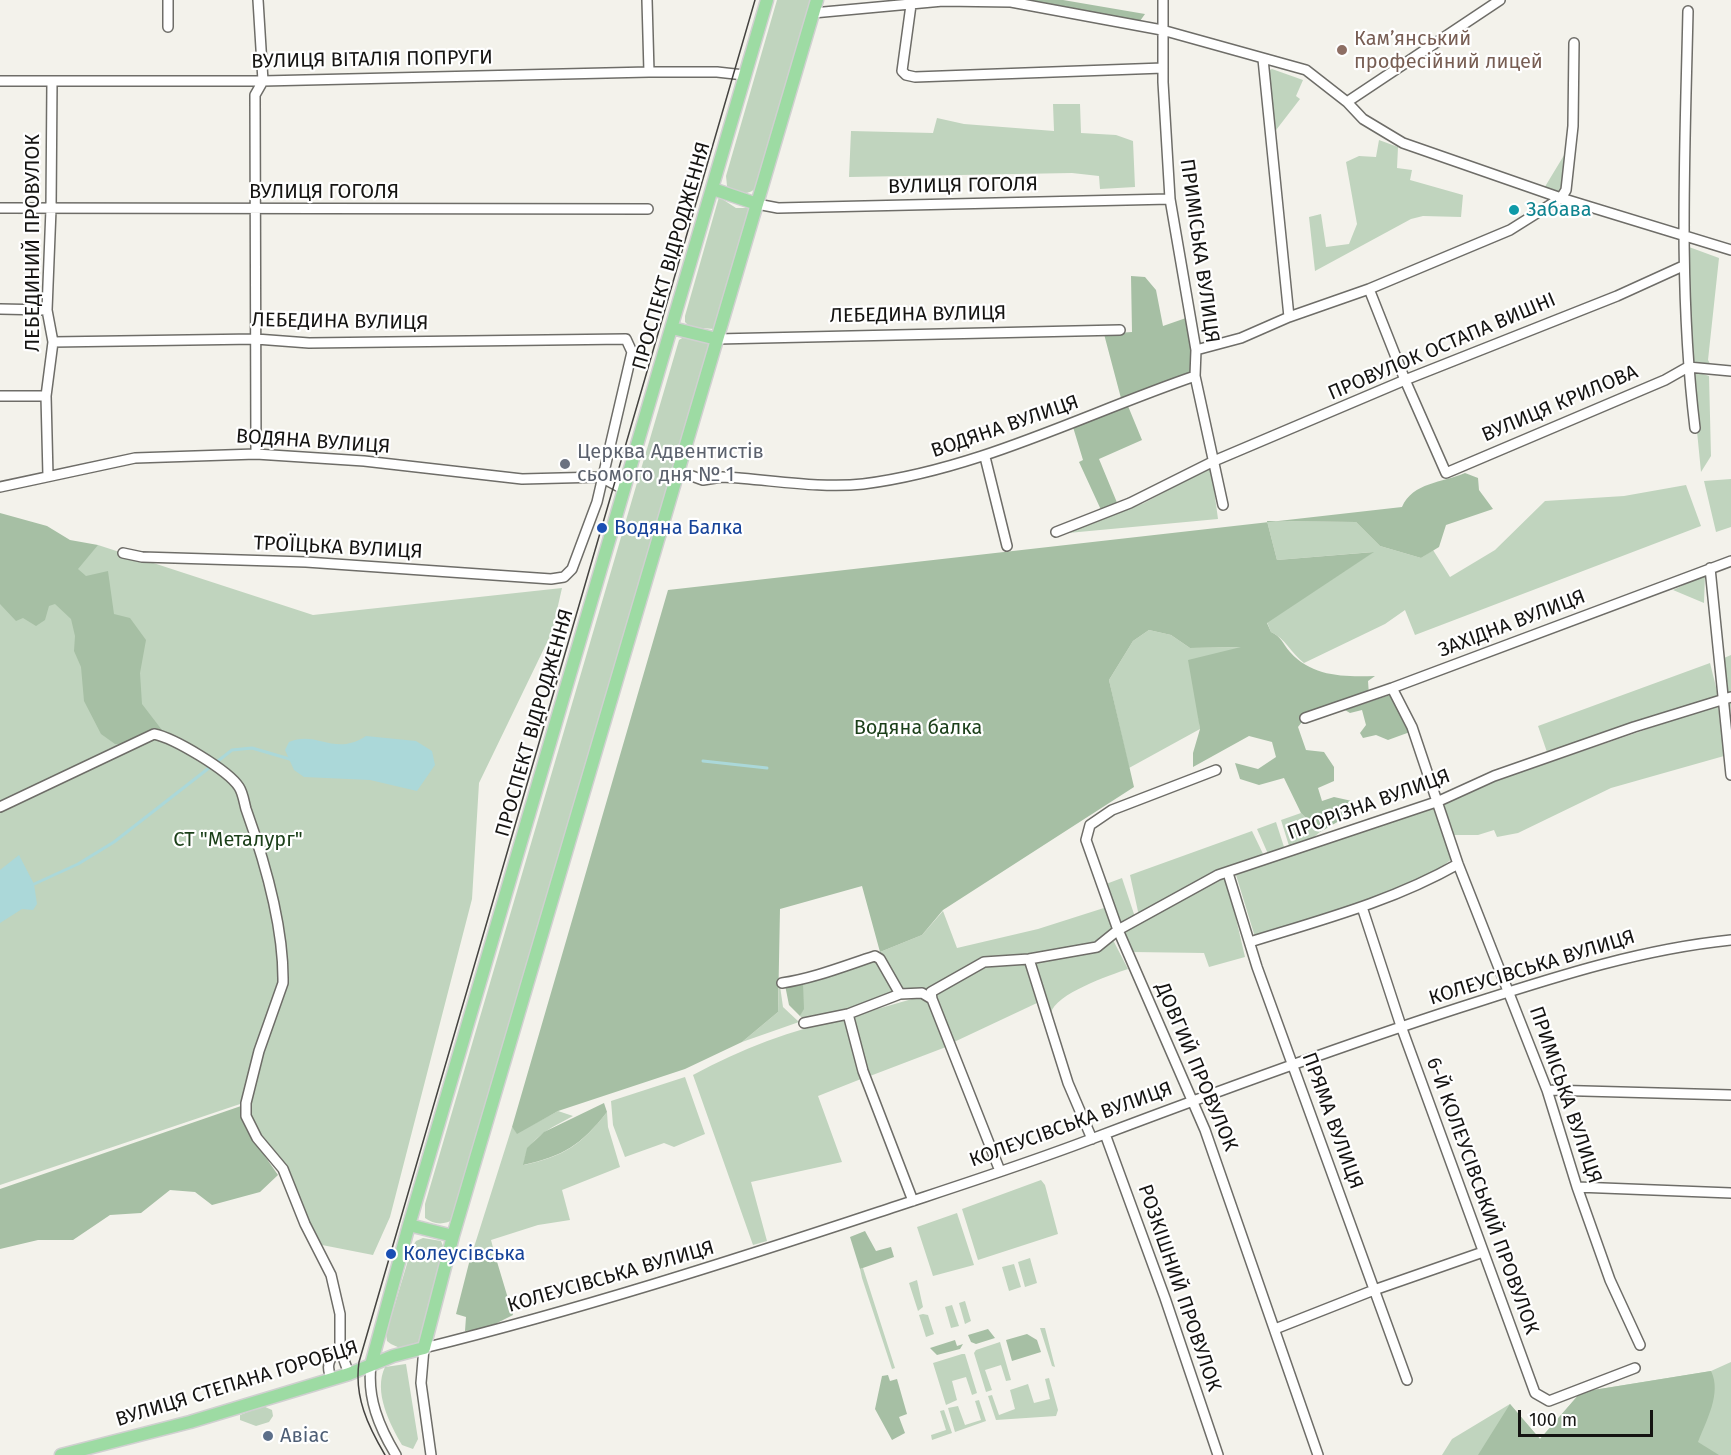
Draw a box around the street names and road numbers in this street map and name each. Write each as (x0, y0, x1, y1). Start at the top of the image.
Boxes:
street label: ВУЛИЦЯ ВІТАЛІЯ ПОПРУГИ (251, 46, 493, 74)
street label: ЛЕБЕДИНИЙ ПРОВУЛОК (21, 134, 45, 352)
street label: ПРОСПЕКТ ВІДРОДЖЕННЯ (628, 139, 716, 373)
street label: ПРИМІСЬКА ВУЛИЦЯ (1174, 157, 1224, 345)
street label: ВУЛИЦЯ ГОГОЛЯ (888, 173, 1038, 199)
street label: ВУЛИЦЯ ГОГОЛЯ (249, 180, 399, 204)
street label: ПРОВУЛОК ОСТАПА ВИШНІ (1325, 288, 1559, 406)
street label: ЛЕБЕДИНА ВУЛИЦЯ (829, 301, 1007, 329)
street label: ЛЕБЕДИНА ВУЛИЦЯ (251, 308, 429, 336)
street label: ВУЛИЦЯ КРИЛОВА (1478, 360, 1642, 448)
street label: ВОДЯНА ВУЛИЦЯ (928, 390, 1082, 464)
street label: ВОДЯНА ВУЛИЦЯ (235, 425, 391, 459)
street label: ТРОЇЦЬКА ВУЛИЦЯ (253, 532, 423, 564)
street label: ЗАХІДНА ВУЛИЦЯ (1435, 585, 1589, 663)
street label: ПРОСПЕКТ ВІДРОДЖЕННЯ (491, 606, 579, 840)
street label: ПРОРІЗНА ВУЛИЦЯ (1284, 764, 1454, 846)
street label: КОЛЕУСІВСЬКА ВУЛИЦЯ (1426, 925, 1638, 1011)
street label: ДОВГИЙ ПРОВУЛОК (1150, 979, 1242, 1155)
street label: ПРИМІСЬКА ВУЛИЦЯ (1523, 1003, 1607, 1187)
street label: ПРЯМА ВУЛИЦЯ (1296, 1049, 1368, 1193)
street label: 6-Й КОЛЕУСІВСЬКИЙ ПРОВУЛОК (1421, 1054, 1543, 1338)
street label: КОЛЕУСІВСЬКА ВУЛИЦЯ (966, 1077, 1176, 1173)
street label: РОЗКІШНИЙ ПРОВУЛОК (1132, 1181, 1226, 1395)
street label: КОЛЕУСІВСЬКА ВУЛИЦЯ (505, 1236, 717, 1318)
street label: ВУЛИЦЯ СТЕПАНА ГОРОБЦЯ (113, 1336, 361, 1432)

